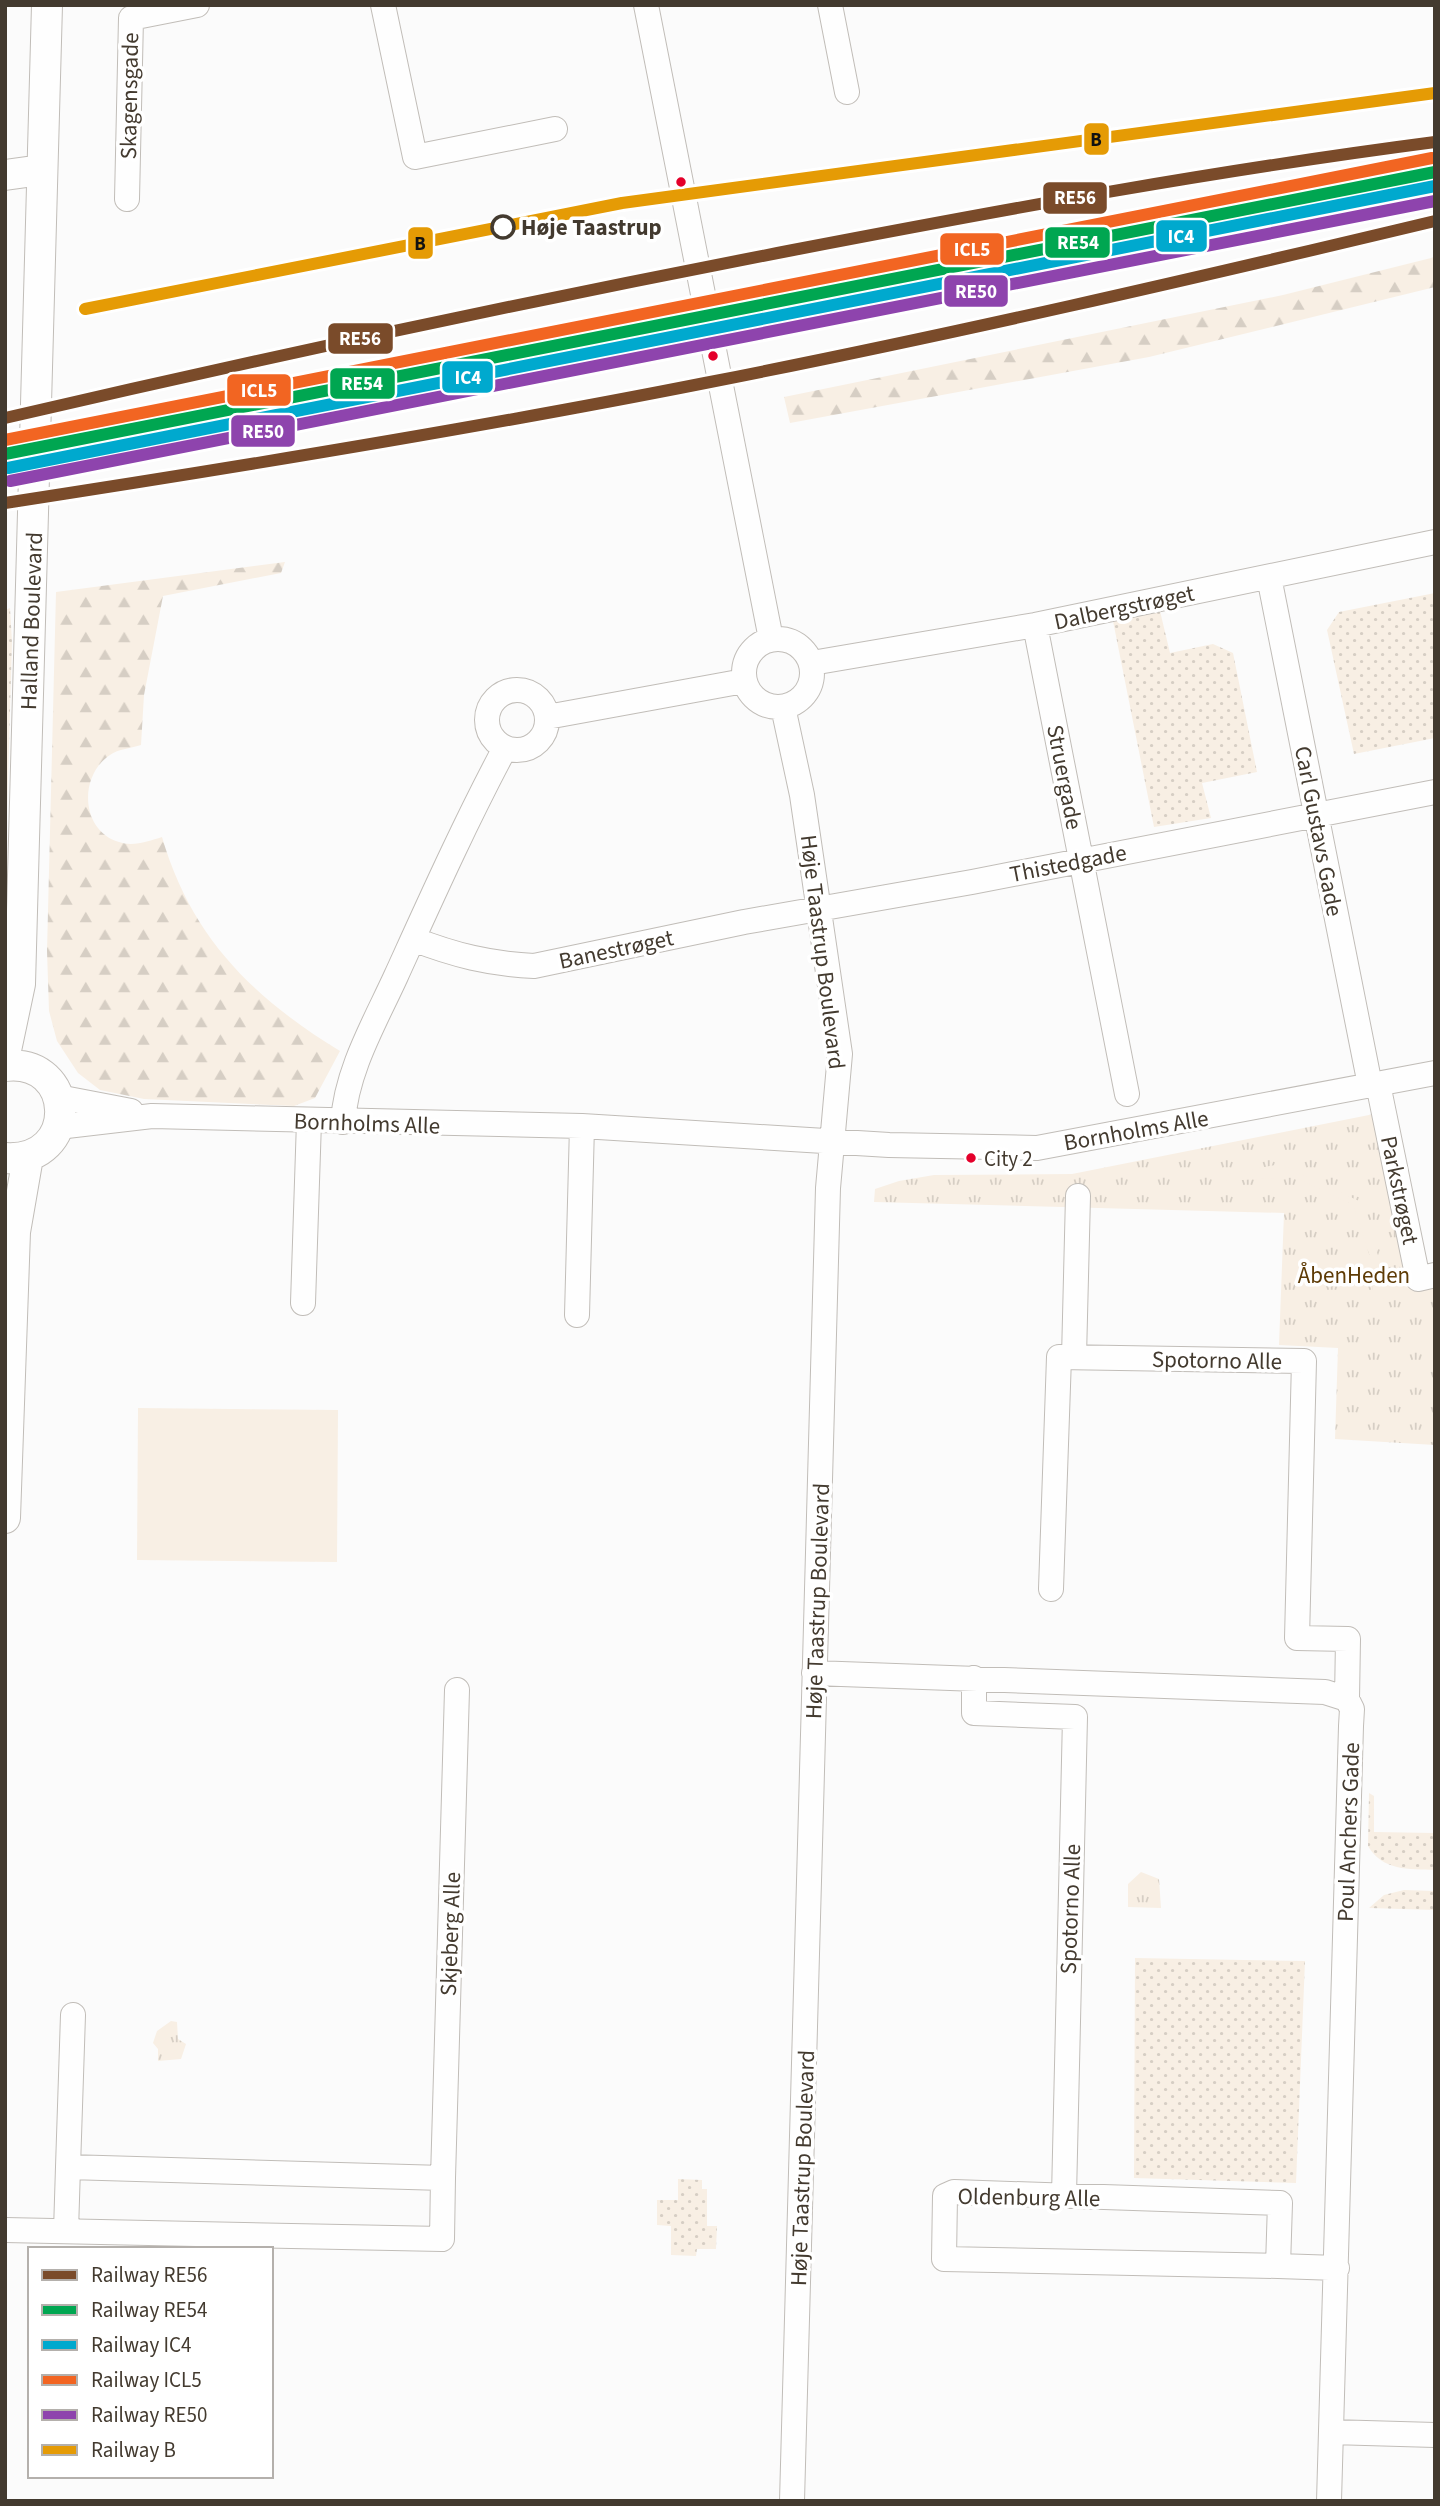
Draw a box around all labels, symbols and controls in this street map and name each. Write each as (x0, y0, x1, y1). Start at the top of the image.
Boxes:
street label: Skagensgade (112, 32, 147, 160)
line badge: B (1083, 122, 1110, 156)
text: B (1090, 127, 1102, 154)
unlabelled marker (674, 175, 688, 189)
line badge: RE56 (1042, 181, 1108, 215)
text: RE56 (1054, 185, 1096, 212)
place label: Høje Taastrup (521, 211, 662, 244)
marker: Høje Taastrup (491, 215, 515, 239)
line badge: IC4 (1155, 219, 1208, 253)
text: IC4 (1168, 224, 1194, 251)
line badge: B (407, 226, 434, 260)
line badge: RE54 (1044, 226, 1111, 259)
text: RE54 (1057, 230, 1099, 257)
text: B (414, 231, 426, 258)
line badge: ICL5 (939, 232, 1005, 266)
text: ICL5 (954, 237, 990, 264)
line badge: RE50 (943, 274, 1009, 308)
text: RE50 (955, 279, 997, 306)
line badge: RE56 (327, 322, 394, 355)
text: RE56 (339, 326, 381, 353)
unlabelled marker (706, 349, 720, 363)
line badge: IC4 (441, 360, 494, 394)
text: IC4 (455, 365, 481, 392)
line badge: RE54 (329, 367, 396, 400)
text: RE54 (341, 371, 383, 398)
line badge: ICL5 (226, 373, 292, 407)
text: ICL5 (241, 378, 277, 405)
line badge: RE50 (230, 414, 296, 448)
text: RE50 (242, 419, 284, 446)
street label: Halland Boulevard (12, 531, 51, 711)
street label: Dalbergstrøget (1051, 576, 1197, 638)
street label: Struergade (1038, 722, 1091, 832)
street label: Carl Gustavs Gade (1286, 743, 1351, 919)
street label: Høje Taastrup Boulevard (792, 833, 853, 1071)
street label: Thistedgade (1007, 836, 1129, 891)
street label: Banestrøget (556, 921, 677, 978)
street label: Bornholms Alle (1061, 1102, 1211, 1159)
street label: Bornholms Alle (293, 1104, 441, 1143)
street label: Parkstrøget (1372, 1133, 1427, 1248)
place label: City 2 (984, 1144, 1033, 1174)
marker: City 2 (964, 1151, 978, 1165)
park label: ÅbenHeden (1298, 1259, 1410, 1292)
street label: Spotorno Alle (1152, 1343, 1282, 1378)
street label: Høje Taastrup Boulevard (797, 1482, 838, 1720)
street label: Poul Anchers Gade (1329, 1742, 1368, 1922)
street label: Spotorno Alle (1052, 1843, 1089, 1975)
street label: Skjeberg Alle (432, 1871, 469, 1997)
street label: Høje Taastrup Boulevard (782, 2049, 823, 2287)
street label: Oldenburg Alle (957, 2180, 1101, 2215)
legend (28, 2247, 273, 2478)
text: Railway RE56 (91, 2260, 207, 2290)
text: Railway RE54 (91, 2295, 207, 2325)
text: Railway IC4 (91, 2330, 191, 2360)
text: Railway ICL5 (91, 2365, 202, 2395)
text: Railway RE50 (91, 2400, 207, 2430)
text: Railway B (91, 2435, 176, 2465)

